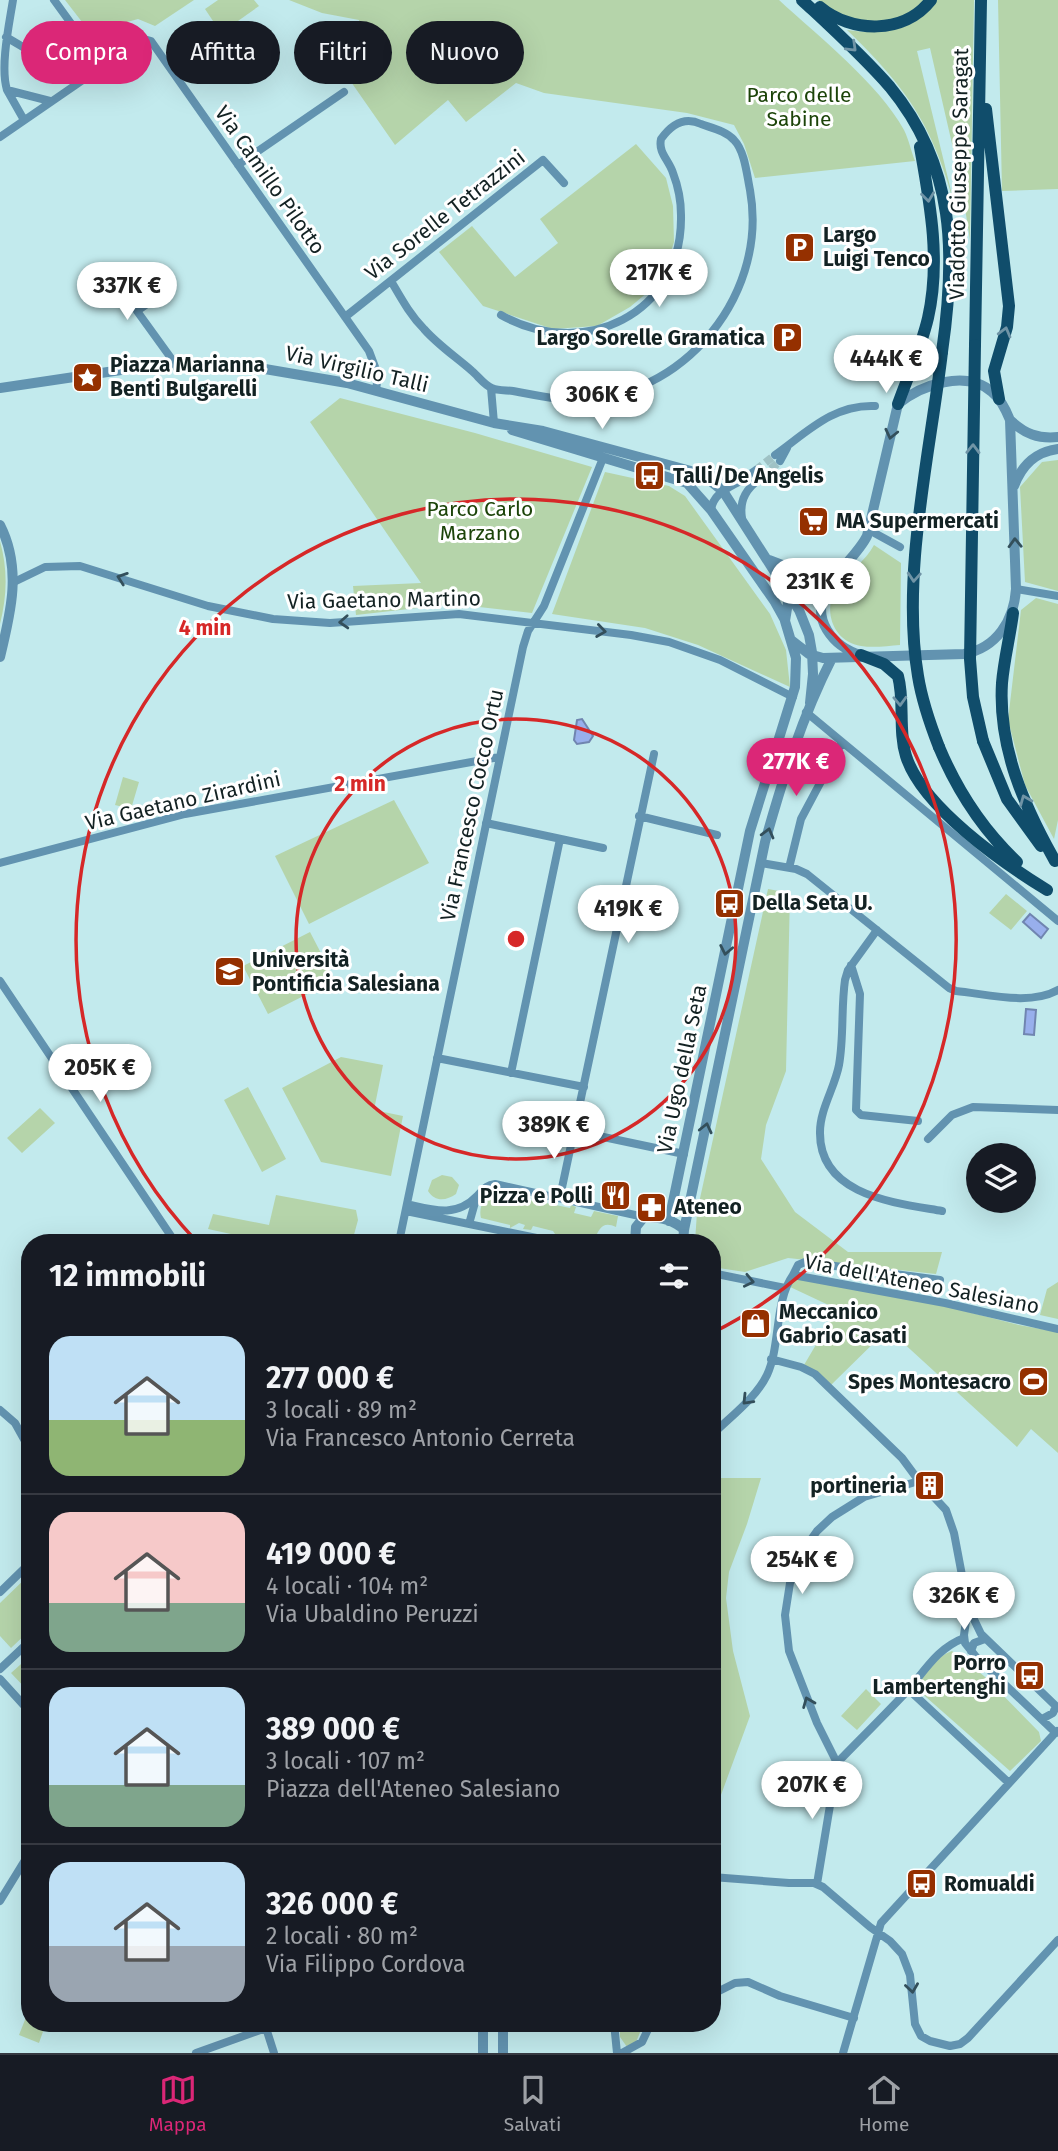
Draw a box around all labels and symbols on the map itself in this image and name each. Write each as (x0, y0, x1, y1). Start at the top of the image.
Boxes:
one-way arrow (843, 38, 856, 51)
street label: Viadotto Giuseppe Saragat (944, 47, 974, 300)
park label: Parco delle Sabine (746, 82, 852, 132)
street label: Via Camillo Pilotto (209, 101, 331, 259)
street label: Via Sorelle Tetrazzini (360, 144, 530, 286)
one-way arrow (921, 191, 936, 203)
place label: Largo Luigi Tenco (823, 222, 930, 272)
parking icon: Largo Luigi Tenco (783, 230, 817, 264)
pin: 217K € (602, 250, 716, 309)
pin: 337K € (70, 262, 184, 322)
parking icon: Largo Sorelle Gramatica (771, 321, 805, 355)
place label: Largo Sorelle Gramatica (536, 325, 765, 351)
one-way arrow (997, 327, 1011, 339)
pin: 444K € (829, 336, 943, 395)
street label: Via Virgilio Talli (283, 340, 431, 398)
place label: Piazza Marianna Benti Bulgarelli (110, 352, 265, 402)
place icon: Piazza Marianna Benti Bulgarelli (70, 360, 104, 394)
pin: 306K € (545, 372, 659, 431)
one-way arrow (884, 428, 899, 440)
one-way arrow (966, 443, 981, 454)
bus stop icon: Talli/De Angelis (633, 459, 667, 493)
place label: Talli/De Angelis (673, 463, 824, 489)
park label: Parco Carlo Marzano (427, 496, 533, 546)
supermarket icon: MA Supermercati (796, 504, 830, 538)
place label: MA Supermercati (836, 508, 999, 534)
one-way arrow (1007, 537, 1022, 548)
pin: 231K € (763, 558, 877, 618)
one-way arrow (117, 572, 129, 586)
one-way arrow (907, 572, 922, 583)
street label: Via Gaetano Martino (287, 585, 481, 615)
one-way arrow (338, 614, 349, 629)
text: 4 min (179, 615, 231, 641)
one-way arrow (595, 623, 607, 638)
street label: Via Francesco Cocco Ortu (435, 687, 509, 923)
one-way arrow (892, 697, 908, 707)
pin: 277K € (739, 738, 853, 798)
street label: Via Gaetano Zirardini (83, 766, 283, 836)
text: 2 min (334, 771, 386, 797)
one-way arrow (1019, 794, 1033, 807)
one-way arrow (759, 827, 774, 839)
pin: 419K € (571, 886, 685, 945)
bus stop icon: Della Seta U. (712, 886, 746, 920)
place label: Della Seta U. (752, 890, 873, 916)
centre of rings (504, 927, 528, 951)
one-way arrow (719, 944, 734, 956)
place label: Università Pontificia Salesiana (252, 947, 440, 997)
school or university icon: Università Pontificia Salesiana (212, 955, 246, 989)
street label: Via Ugo della Seta (651, 982, 713, 1156)
pin: 205K € (43, 1044, 157, 1104)
pin: 389K € (497, 1102, 611, 1161)
one-way arrow (698, 1122, 712, 1134)
restaurant icon: Pizza e Polli (599, 1179, 633, 1213)
place label: Pizza e Polli (480, 1183, 593, 1209)
pharmacy icon: Ateneo (634, 1190, 668, 1224)
place label: Ateneo (673, 1194, 742, 1220)
street label: Via dell'Ateneo Salesiano (802, 1248, 1042, 1320)
one-way arrow (743, 1272, 755, 1287)
place label: Meccanico Gabrio Casati (779, 1299, 907, 1349)
shop icon: Meccanico Gabrio Casati (739, 1307, 773, 1341)
sports icon: Spes Montesacro (1017, 1365, 1051, 1399)
place label: Spes Montesacro (848, 1369, 1011, 1395)
one-way arrow (742, 1392, 755, 1405)
building icon: portineria (913, 1469, 947, 1503)
place label: portineria (810, 1473, 907, 1499)
pin: 254K € (745, 1536, 859, 1596)
pin: 326K € (907, 1572, 1021, 1632)
place label: Porro Lambertenghi (873, 1650, 1006, 1700)
bus stop icon: Porro Lambertenghi (1012, 1658, 1046, 1692)
one-way arrow (802, 1696, 816, 1709)
pin: 207K € (755, 1762, 869, 1821)
bus stop icon: Romualdi (904, 1867, 938, 1901)
place label: Romualdi (944, 1871, 1035, 1897)
one-way arrow (904, 1983, 919, 1994)

